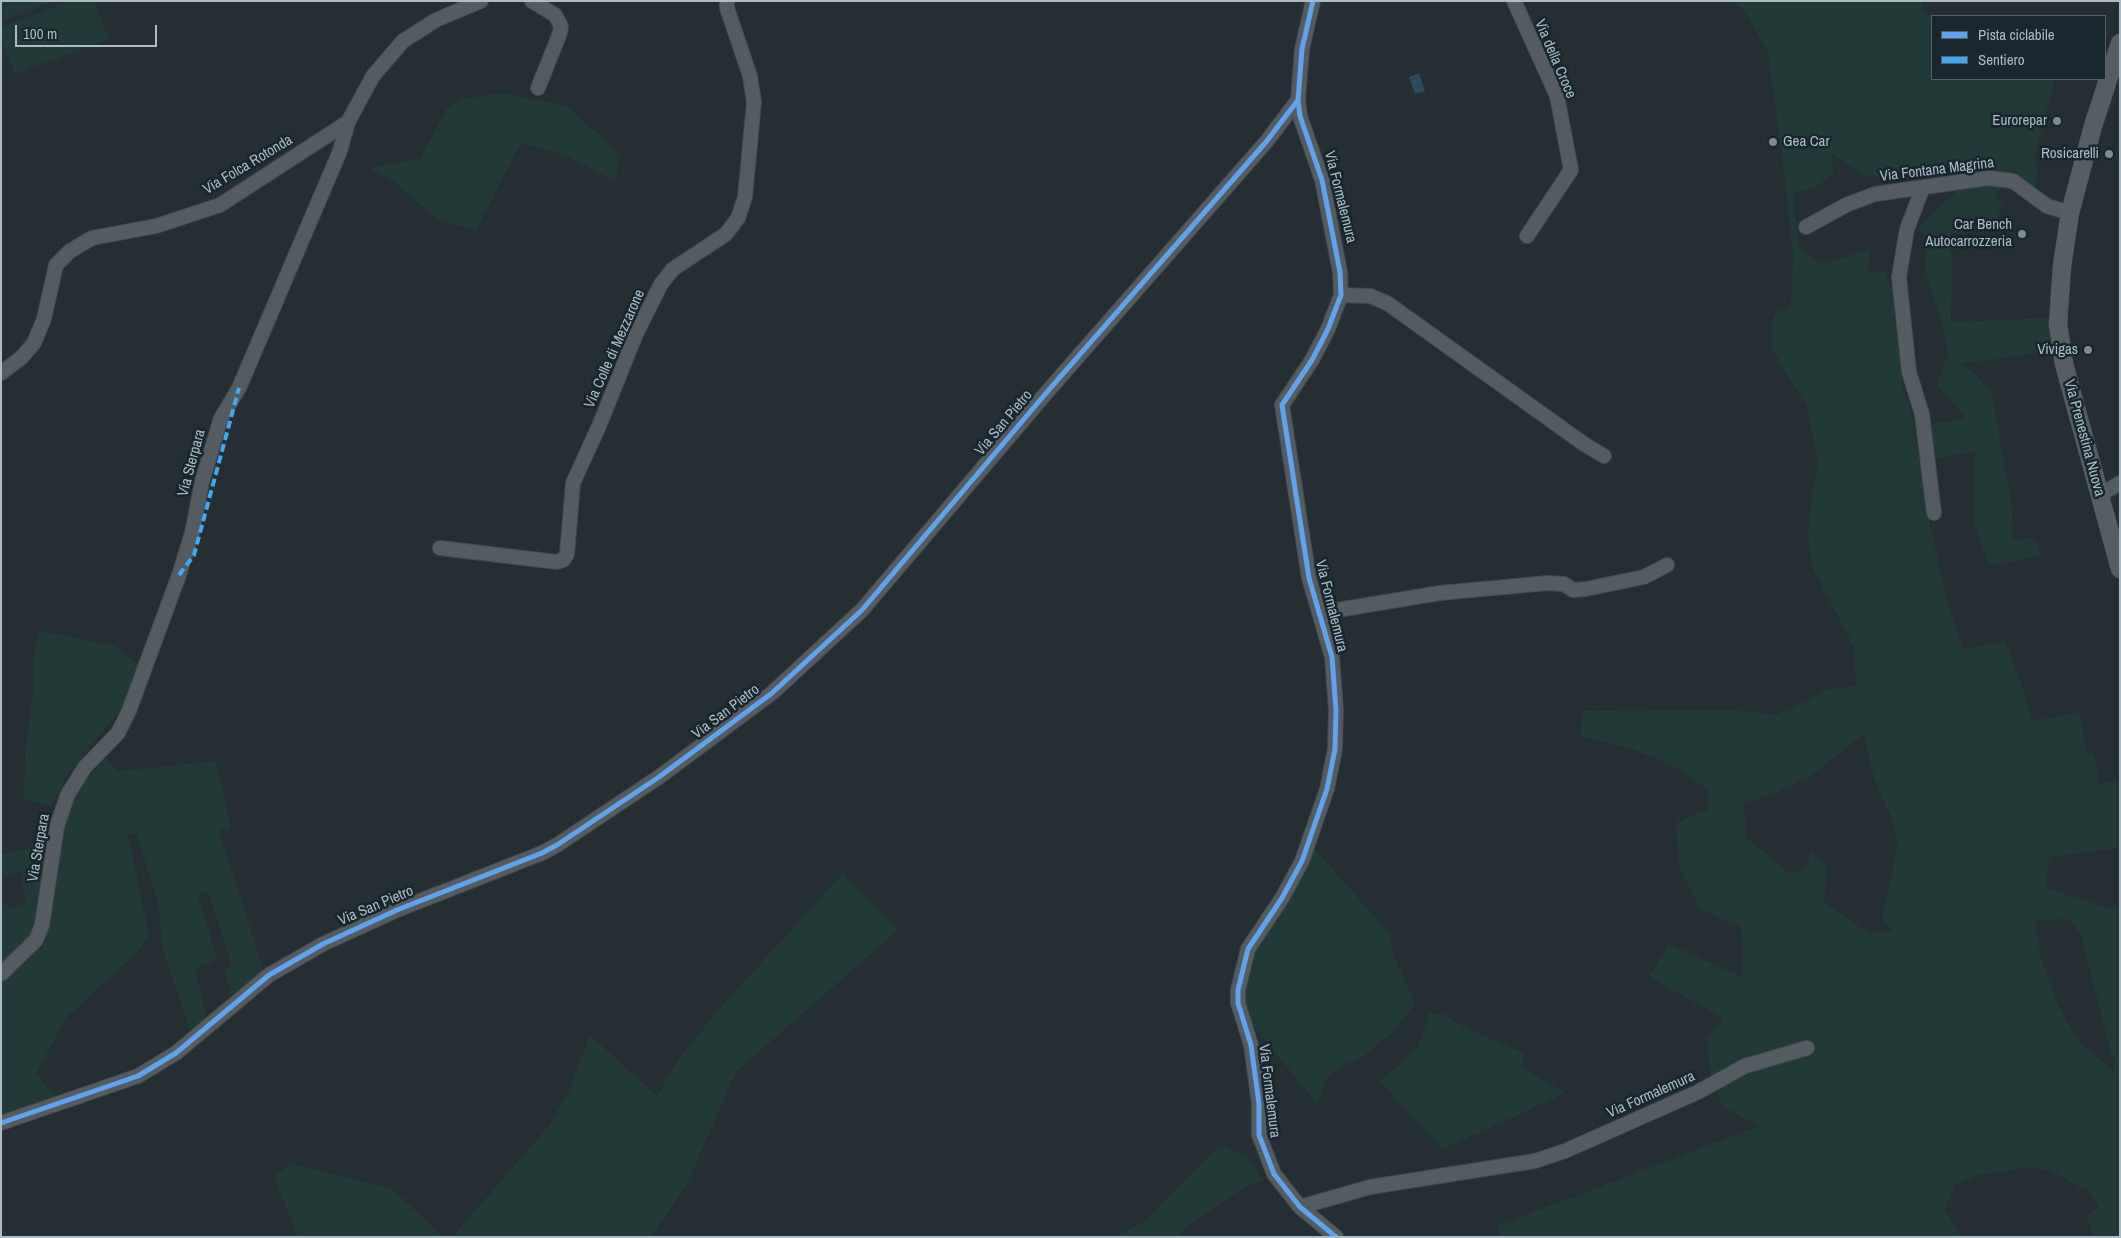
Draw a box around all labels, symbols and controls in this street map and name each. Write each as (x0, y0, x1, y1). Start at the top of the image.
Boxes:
scale bar (18, 15, 160, 47)
legend (1931, 15, 2106, 80)
street label: Via della Croce (1530, 17, 1580, 101)
text: 100 m (23, 23, 57, 44)
text: Pista ciclabile (1978, 24, 2055, 45)
text: Sentiero (1978, 49, 2025, 70)
place label: Eurorepar (1992, 112, 2047, 130)
marker: Eurorepar (2051, 115, 2063, 127)
street label: Via Folca Rotonda (200, 131, 296, 199)
place label: Gea Car (1783, 133, 1829, 151)
marker: Gea Car (1767, 136, 1779, 148)
place label: Rosicarelli (2041, 145, 2099, 163)
marker: Rosicarelli (2103, 148, 2115, 160)
street label: Via Formalemura (1320, 149, 1360, 245)
street label: Via Fontana Magrina (1879, 154, 1995, 186)
place label: Car Bench Autocarrozzeria (1925, 216, 2012, 251)
marker: Car Bench Autocarrozzeria (2016, 228, 2028, 240)
street label: Via Colle di Mezzarone (581, 287, 649, 411)
place label: Vivigas (2037, 341, 2078, 359)
marker: Vivigas (2082, 344, 2094, 356)
street label: Via Prenestina Nuova (2060, 378, 2108, 498)
street label: Via San Pietro (971, 387, 1037, 459)
street label: Via Sterpara (174, 427, 210, 499)
street label: Via Formalemura (1311, 558, 1351, 654)
street label: Via San Pietro (689, 681, 763, 743)
street label: Via Sterpara (24, 813, 54, 883)
street label: Via San Pietro (336, 882, 416, 930)
street label: Via Formalemura (1254, 1043, 1284, 1139)
street label: Via Formalemura (1604, 1068, 1698, 1122)

